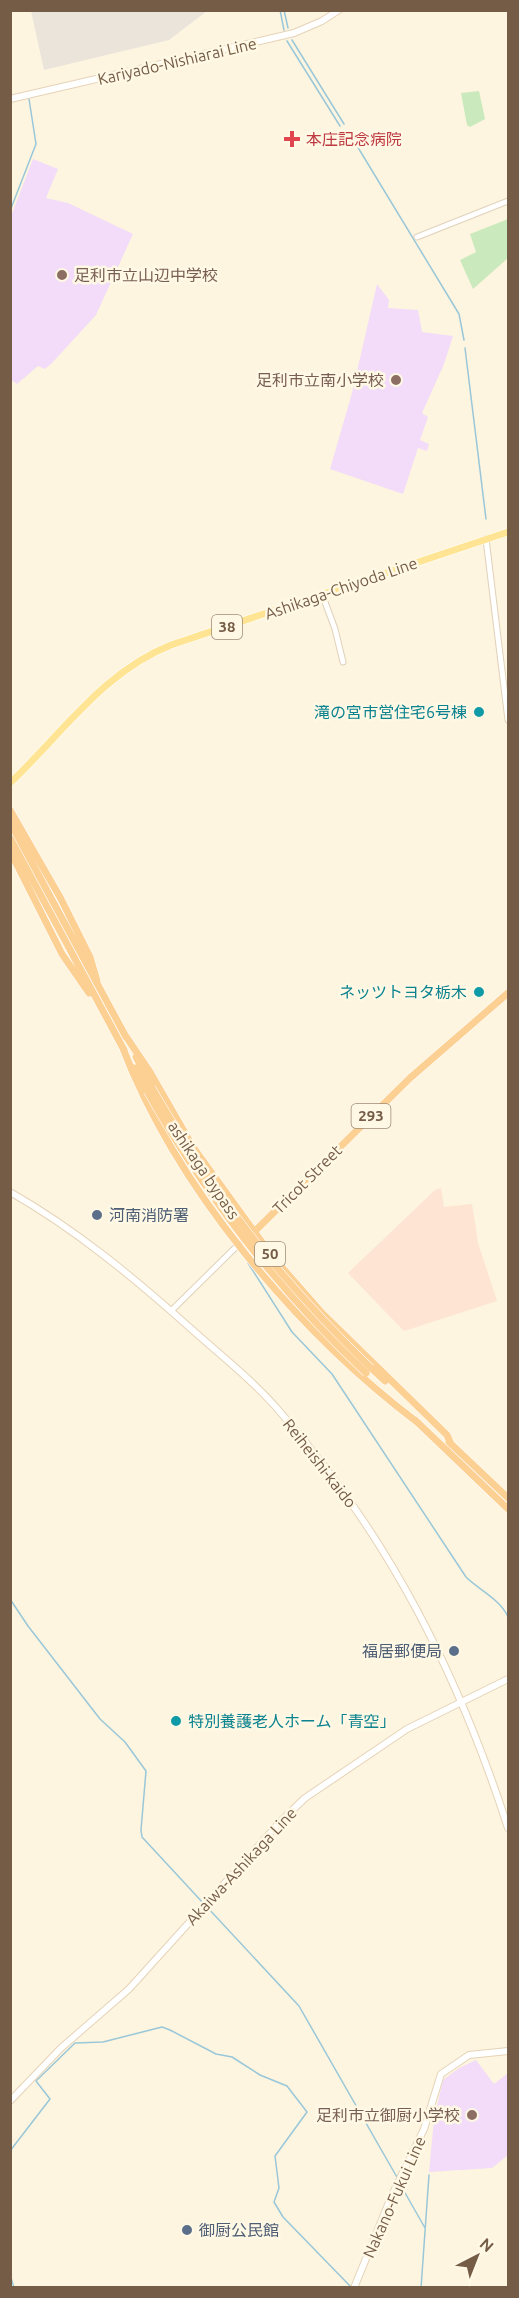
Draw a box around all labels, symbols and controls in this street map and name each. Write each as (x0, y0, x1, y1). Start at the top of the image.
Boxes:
street label: Kariyado-Nishiarai Line (96, 34, 258, 88)
marker: 本庄記念病院 (283, 130, 301, 148)
place label: 本庄記念病院 (306, 130, 402, 148)
place label: 足利市立山辺中学校 (74, 266, 218, 284)
marker: 足利市立山辺中学校 (55, 268, 69, 282)
place label: 足利市立南小学校 (256, 371, 384, 389)
marker: 足利市立南小学校 (389, 373, 403, 387)
street label: Ashikaga-Chiyoda Line (262, 553, 420, 623)
road number: 38 (212, 615, 242, 639)
place label: 滝の宮市営住宅6号棟 (314, 703, 467, 721)
marker: 滝の宮市営住宅6号棟 (472, 705, 486, 719)
place label: ネッツトヨタ栃木 (339, 983, 467, 1001)
marker: ネッツトヨタ栃木 (472, 985, 486, 999)
road number: 293 (352, 1104, 391, 1128)
street label: ashikaga bypass (165, 1118, 243, 1222)
street label: Tricot Street (269, 1140, 346, 1217)
place label: 河南消防署 (109, 1206, 189, 1224)
marker: 河南消防署 (90, 1208, 104, 1222)
road number: 50 (255, 1242, 285, 1266)
street label: Reiheishi-kaido (280, 1415, 360, 1511)
place label: 福居郵便局 (362, 1642, 442, 1660)
marker: 福居郵便局 (447, 1644, 461, 1658)
place label: 特別養護老人ホーム「青空」 (188, 1712, 396, 1730)
marker: 特別養護老人ホーム「青空」 (169, 1714, 183, 1728)
street label: Akaiwa-Ashikaga Line (182, 1804, 300, 1928)
place label: 足利市立御厨小学校 (316, 2106, 460, 2124)
marker: 足利市立御厨小学校 (465, 2108, 479, 2122)
street label: Nakano-Fukui Line (359, 2133, 429, 2261)
place label: 御厨公民館 (199, 2221, 279, 2239)
marker: 御厨公民館 (180, 2223, 194, 2237)
north arrow (447, 2226, 507, 2286)
text: N (477, 2234, 497, 2256)

